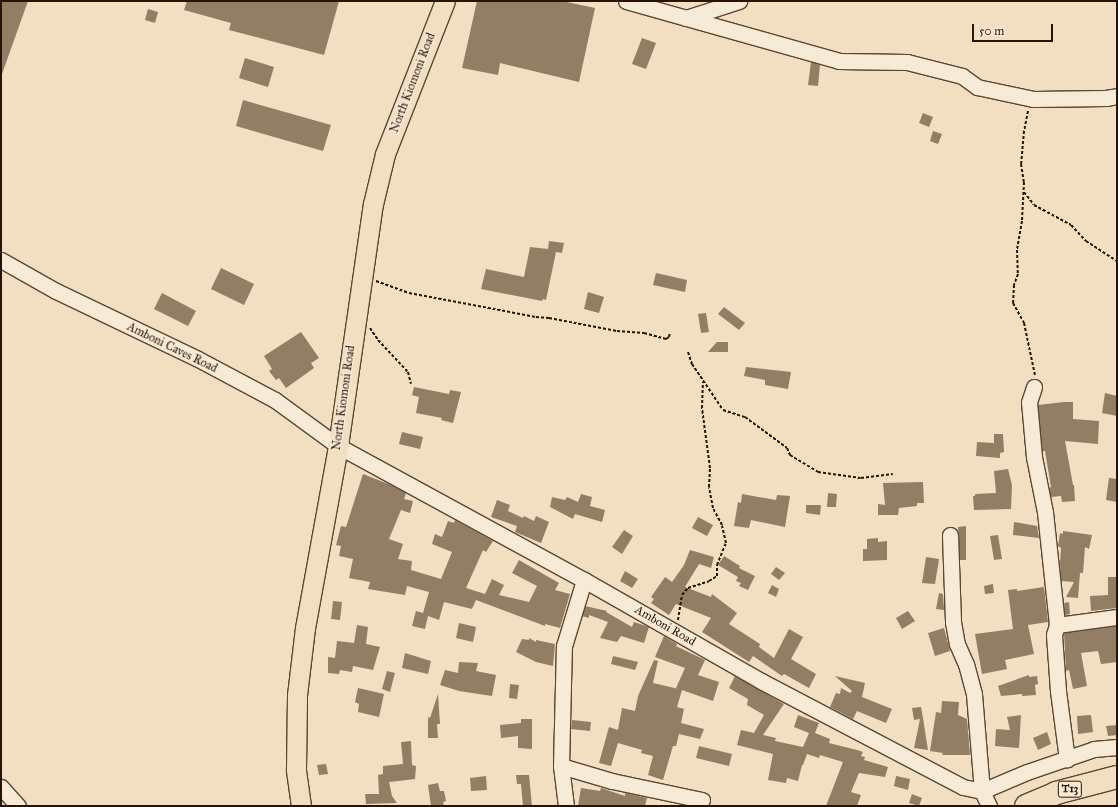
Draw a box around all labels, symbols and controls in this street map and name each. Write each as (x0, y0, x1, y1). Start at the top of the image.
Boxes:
scale bar (974, 16, 1055, 42)
text: 50 m (979, 24, 1004, 38)
street label: North Kiomoni Road (387, 31, 439, 135)
street label: Amboni Caves Road (124, 320, 220, 376)
street label: North Kiomoni Road (329, 344, 359, 452)
street label: Amboni Road (632, 603, 698, 649)
road number: T13 (1057, 780, 1083, 798)

